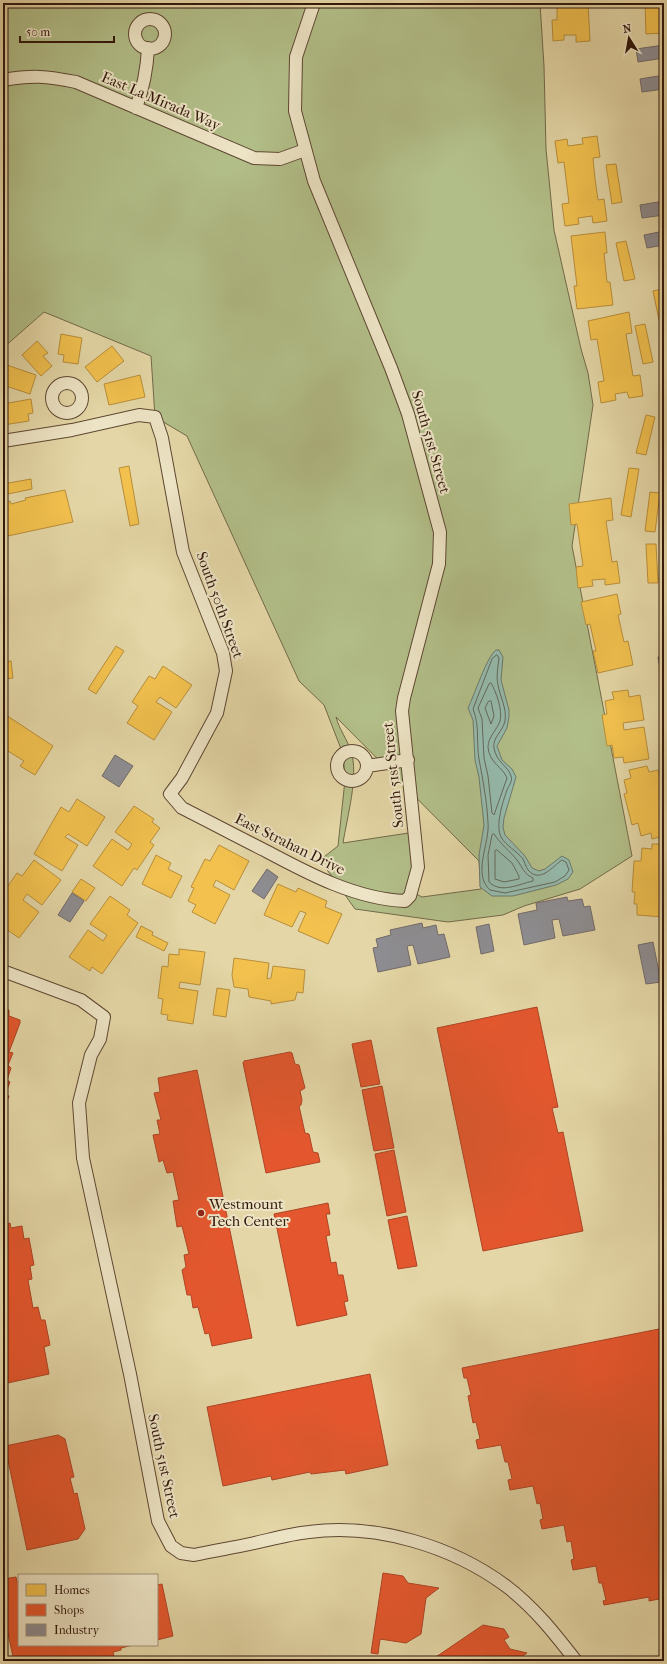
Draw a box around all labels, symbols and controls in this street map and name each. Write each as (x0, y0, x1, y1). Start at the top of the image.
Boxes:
scale bar (20, 18, 114, 44)
north arrow (609, 18, 649, 58)
text: N (622, 21, 633, 36)
text: 50 m (26, 25, 50, 39)
street label: East La Mirada Way (99, 68, 224, 135)
street label: South 51st Street (408, 388, 454, 496)
street label: South 50th Street (192, 549, 248, 661)
street label: South 51st Street (378, 721, 408, 829)
street label: East Strahan Drive (232, 809, 349, 879)
place label: Westmount Tech Center (208, 1195, 289, 1230)
marker: Westmount Tech Center (196, 1208, 206, 1218)
street label: South 51st Street (144, 1412, 184, 1520)
legend (18, 1574, 158, 1646)
text: Homes (54, 1583, 90, 1597)
text: Shops (54, 1603, 84, 1617)
text: Industry (54, 1623, 100, 1637)

